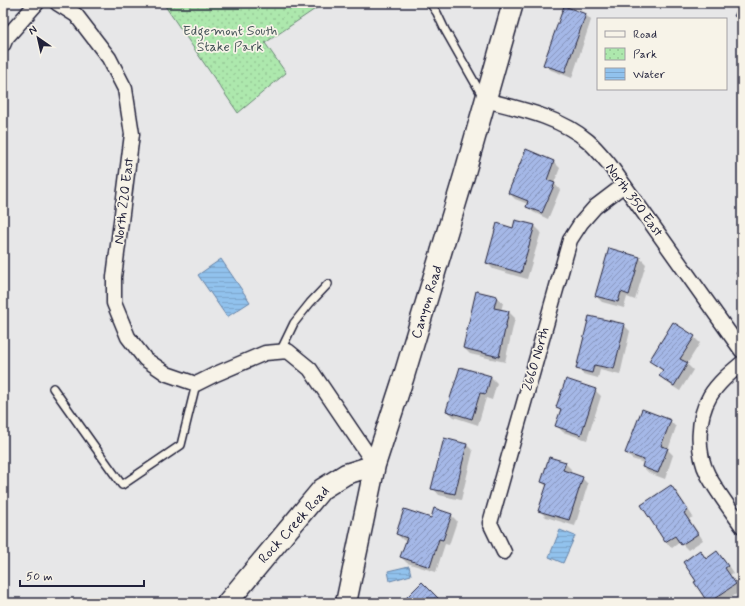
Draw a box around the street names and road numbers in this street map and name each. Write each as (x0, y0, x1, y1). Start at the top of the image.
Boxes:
street label: North 220 East (110, 156, 138, 245)
street label: North 350 East (601, 160, 667, 241)
street label: Canyon Road (407, 263, 447, 341)
street label: 2660 North (518, 325, 554, 393)
street label: Rock Creek Road (255, 483, 333, 567)

